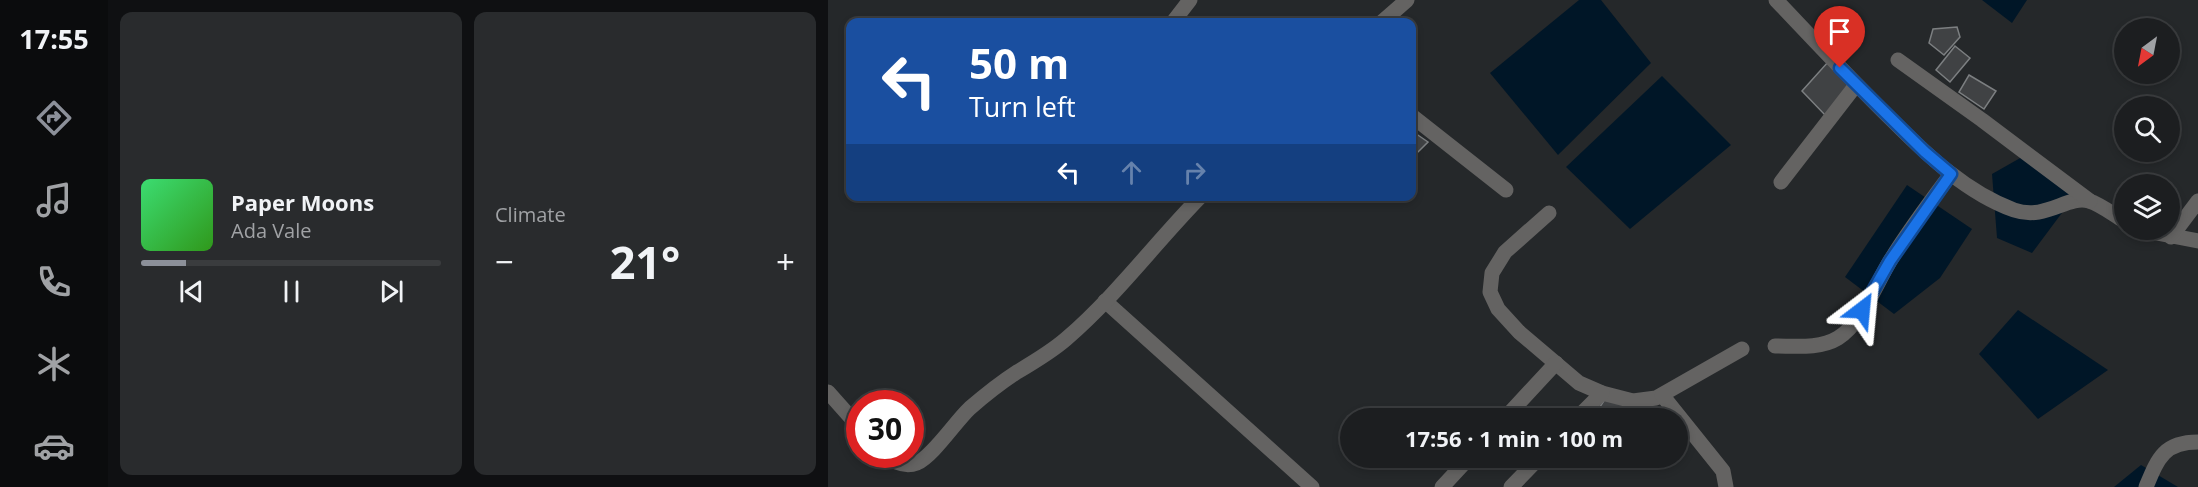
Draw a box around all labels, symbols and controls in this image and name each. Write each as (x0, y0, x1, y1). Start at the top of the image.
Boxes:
pin (1814, 6, 1865, 68)
icon: arrive (1823, 15, 1856, 48)
north arrow (2114, 18, 2180, 84)
map controls (2114, 18, 2180, 240)
text: 17:55 (19, 20, 89, 57)
text: 50 m (969, 34, 1069, 91)
icon: left (870, 42, 948, 120)
text: Turn left (969, 88, 1076, 125)
button: search (2114, 96, 2180, 162)
icon: directions (33, 97, 75, 139)
icon: left (1052, 156, 1085, 189)
icon: ahead (1115, 156, 1148, 189)
icon: right (1178, 156, 1211, 189)
button: layers (2114, 174, 2180, 240)
icon: music (33, 179, 75, 221)
text: Paper Moons (231, 187, 374, 217)
text: Climate (495, 201, 566, 228)
text: Ada Vale (231, 217, 312, 244)
text: 21° (610, 231, 680, 292)
text: − (495, 239, 514, 284)
text: + (776, 239, 795, 284)
icon: phone (33, 261, 75, 303)
icon: previous (175, 275, 208, 308)
icon: pause (275, 275, 308, 308)
icon: next (375, 275, 408, 308)
position arrow (1830, 278, 1894, 342)
icon: climate (33, 343, 75, 385)
speed limit sign: 30 (846, 390, 924, 468)
text: 17:56 · 1 min · 100 m (1405, 423, 1623, 453)
icon: car (33, 425, 75, 467)

